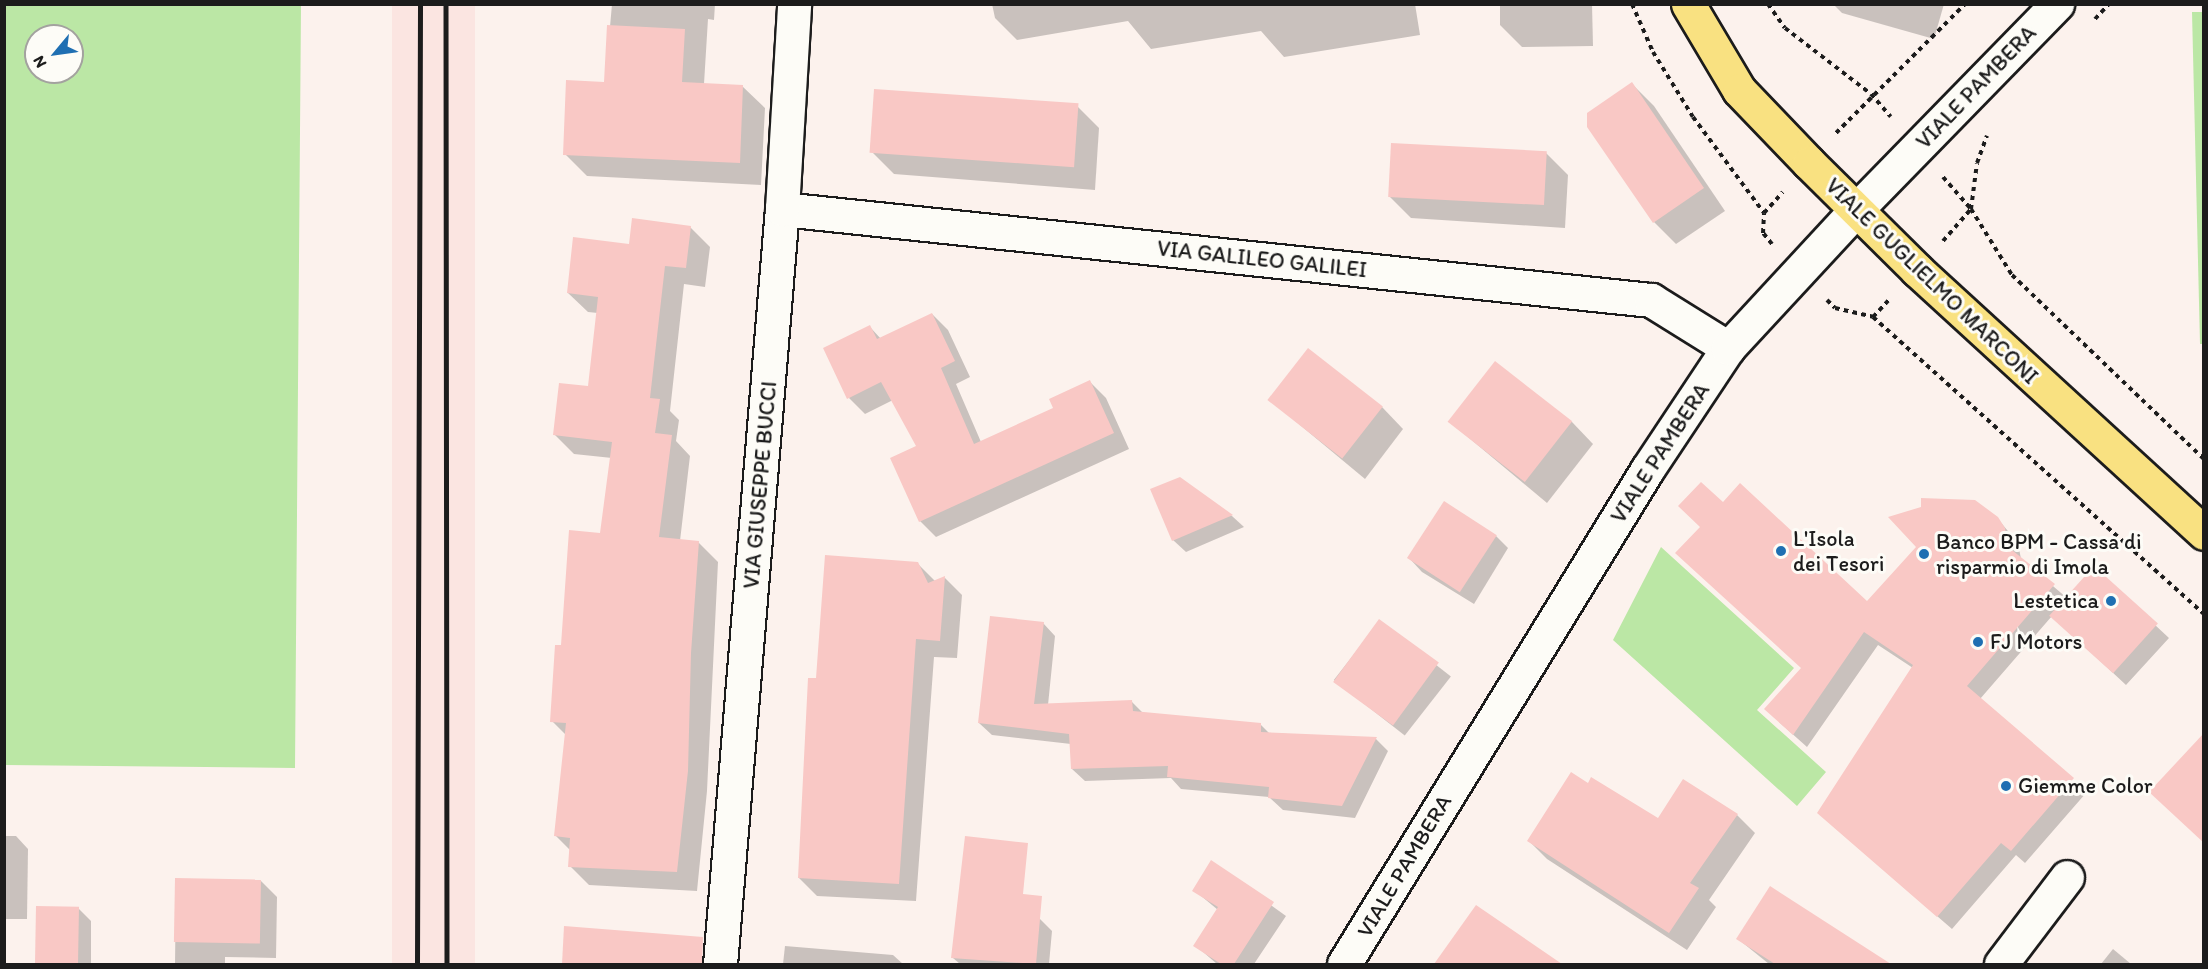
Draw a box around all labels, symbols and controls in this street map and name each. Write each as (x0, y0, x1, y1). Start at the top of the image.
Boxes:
street label: VIALE PAMBERA (1910, 20, 2042, 154)
north arrow (24, 24, 84, 84)
text: N (29, 53, 50, 71)
street label: VIALE GUGLIELMO MARCONI (1820, 172, 2044, 390)
street label: VIA GALILEO GALILEI (1157, 235, 1367, 283)
street label: VIALE PAMBERA (1605, 378, 1715, 528)
street label: VIA GIUSEPPE BUCCI (738, 380, 782, 590)
place label: L'Isola dei Tesori (1793, 525, 1882, 576)
place label: Banco BPM - Cassa di risparmio di Imola (1936, 528, 2142, 580)
marker: L'Isola dei Tesori (1774, 544, 1788, 558)
marker: Banco BPM - Cassa di risparmio di Imola (1917, 547, 1931, 561)
place label: Lestetica (2013, 588, 2099, 614)
marker: Lestetica (2104, 594, 2118, 608)
place label: FJ Motors (1990, 629, 2082, 655)
marker: FJ Motors (1971, 635, 1985, 649)
place label: Giemme Color (2018, 773, 2152, 799)
marker: Giemme Color (1999, 779, 2013, 793)
street label: VIALE PAMBERA (1351, 790, 1457, 942)

